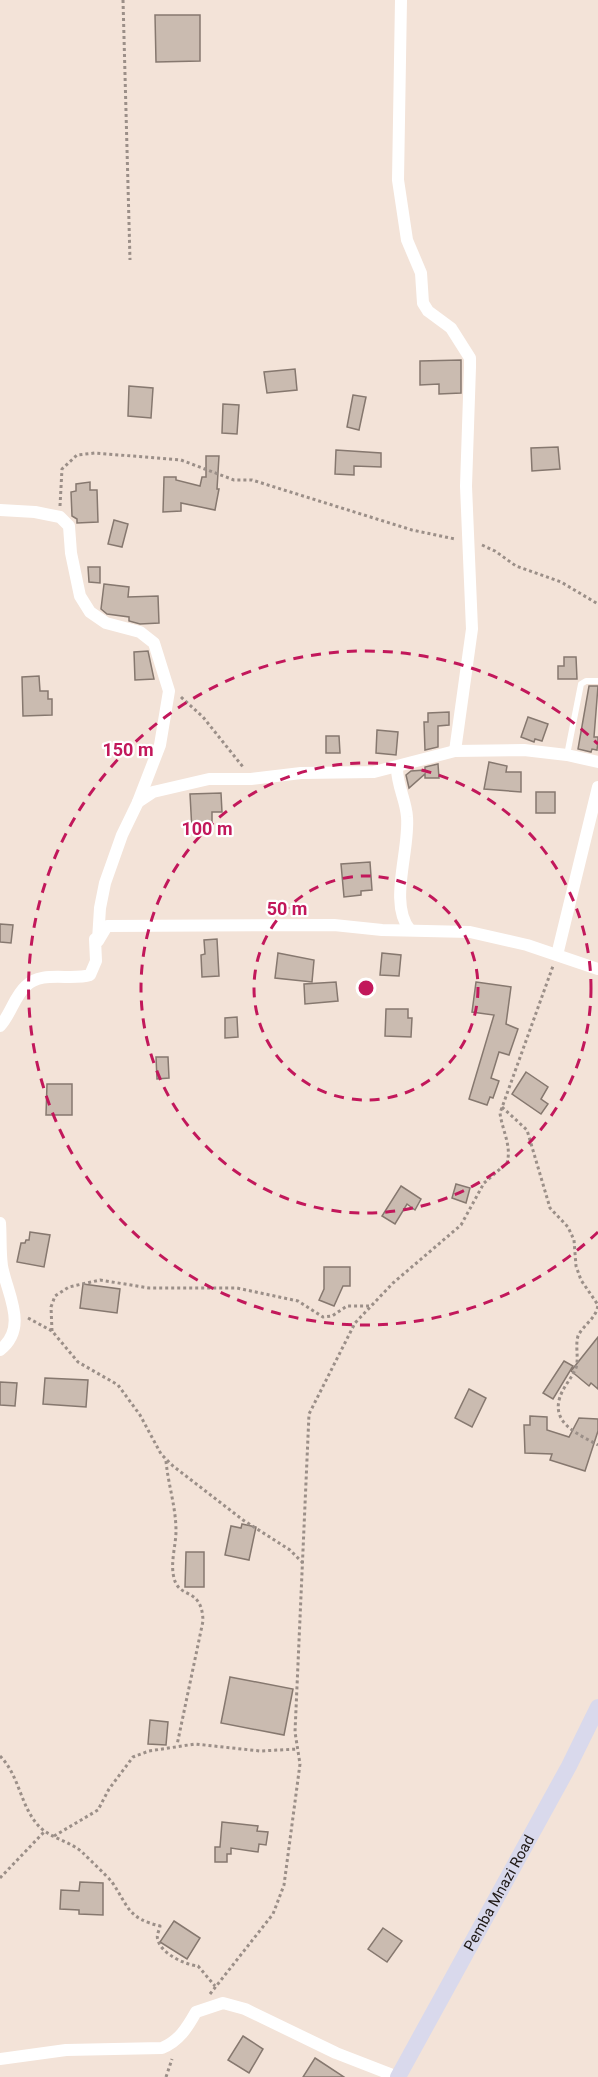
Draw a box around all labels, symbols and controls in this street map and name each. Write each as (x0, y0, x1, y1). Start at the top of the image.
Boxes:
text: 150 m (102, 739, 154, 760)
text: 100 m (181, 818, 233, 839)
text: 50 m (267, 898, 307, 919)
centre of rings (356, 978, 376, 998)
street label: Pemba Mnazi Road (460, 1832, 538, 1954)

